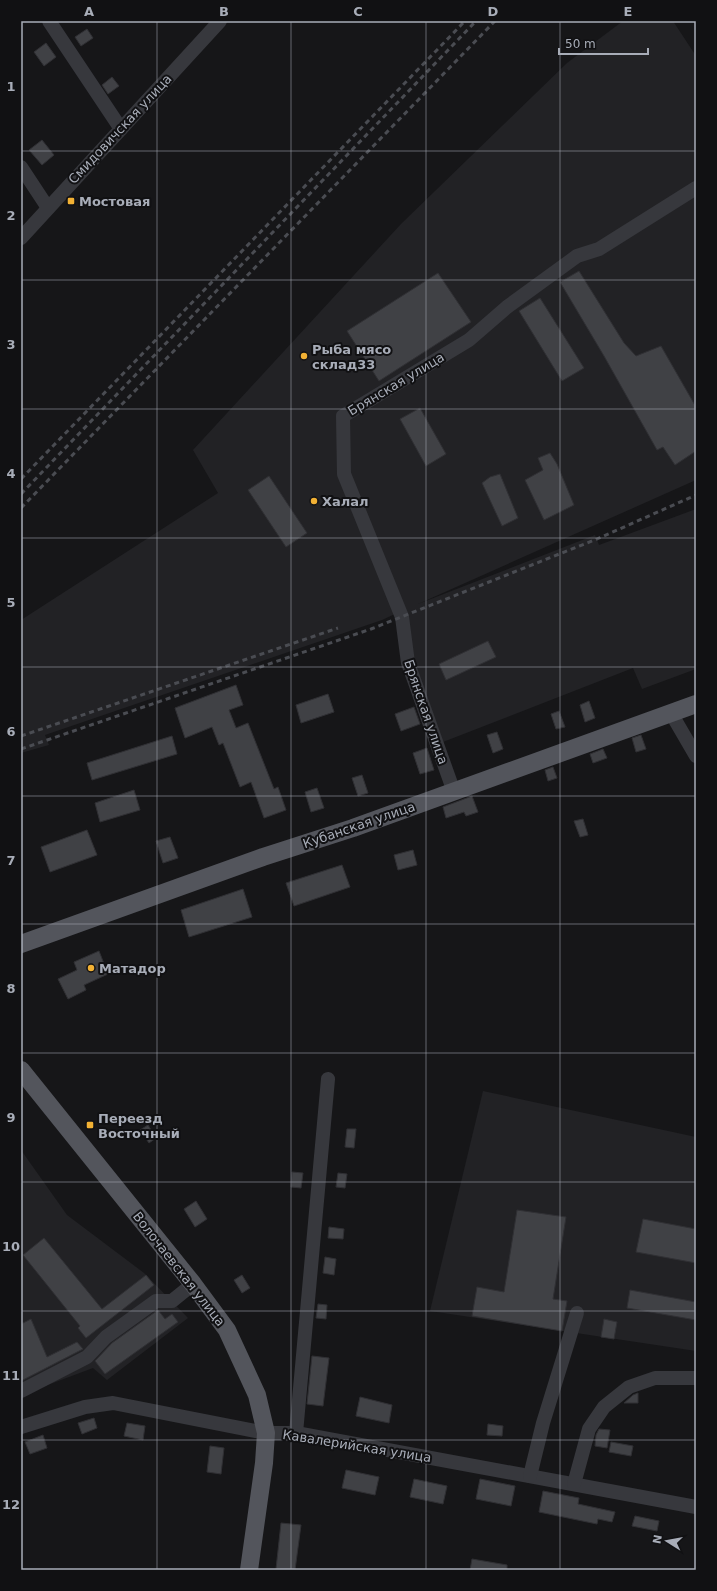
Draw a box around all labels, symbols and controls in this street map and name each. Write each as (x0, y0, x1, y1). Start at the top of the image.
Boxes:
text: A (84, 4, 94, 19)
text: B (219, 4, 229, 19)
text: C (353, 4, 363, 19)
text: D (488, 4, 499, 19)
text: E (624, 4, 632, 19)
scale bar (559, 30, 648, 56)
text: 50 m (565, 37, 596, 51)
street label: Смидовичская улица (65, 71, 175, 187)
text: 1 (6, 79, 16, 94)
place label: Мостовая (79, 194, 150, 209)
marker: Мостовая (66, 196, 76, 206)
text: 2 (6, 208, 16, 223)
text: 3 (6, 337, 16, 352)
place label: Рыба мясо склад33 (312, 342, 391, 372)
street label: Брянская улица (345, 349, 447, 419)
marker: Рыба мясо склад33 (299, 351, 309, 361)
text: 4 (6, 466, 16, 481)
place label: Халал (322, 494, 369, 509)
marker: Халал (309, 496, 319, 506)
text: 5 (6, 595, 16, 610)
street label: Брянская улица (401, 658, 451, 766)
text: 6 (6, 724, 16, 739)
street label: Кубанская улица (301, 799, 417, 851)
text: 7 (6, 853, 16, 868)
place label: Матадор (99, 961, 166, 976)
marker: Матадор (86, 963, 96, 973)
text: 8 (6, 981, 16, 996)
text: 9 (6, 1110, 16, 1125)
place label: Переезд Восточный (98, 1111, 180, 1141)
marker: Переезд Восточный (85, 1120, 95, 1130)
street label: Волочаевская улица (130, 1209, 228, 1329)
text: 10 (2, 1239, 20, 1254)
text: 11 (2, 1368, 20, 1383)
street label: Кавалерийская улица (282, 1427, 432, 1465)
text: 12 (2, 1497, 20, 1512)
north arrow (647, 1521, 687, 1561)
text: N (650, 1533, 665, 1545)

